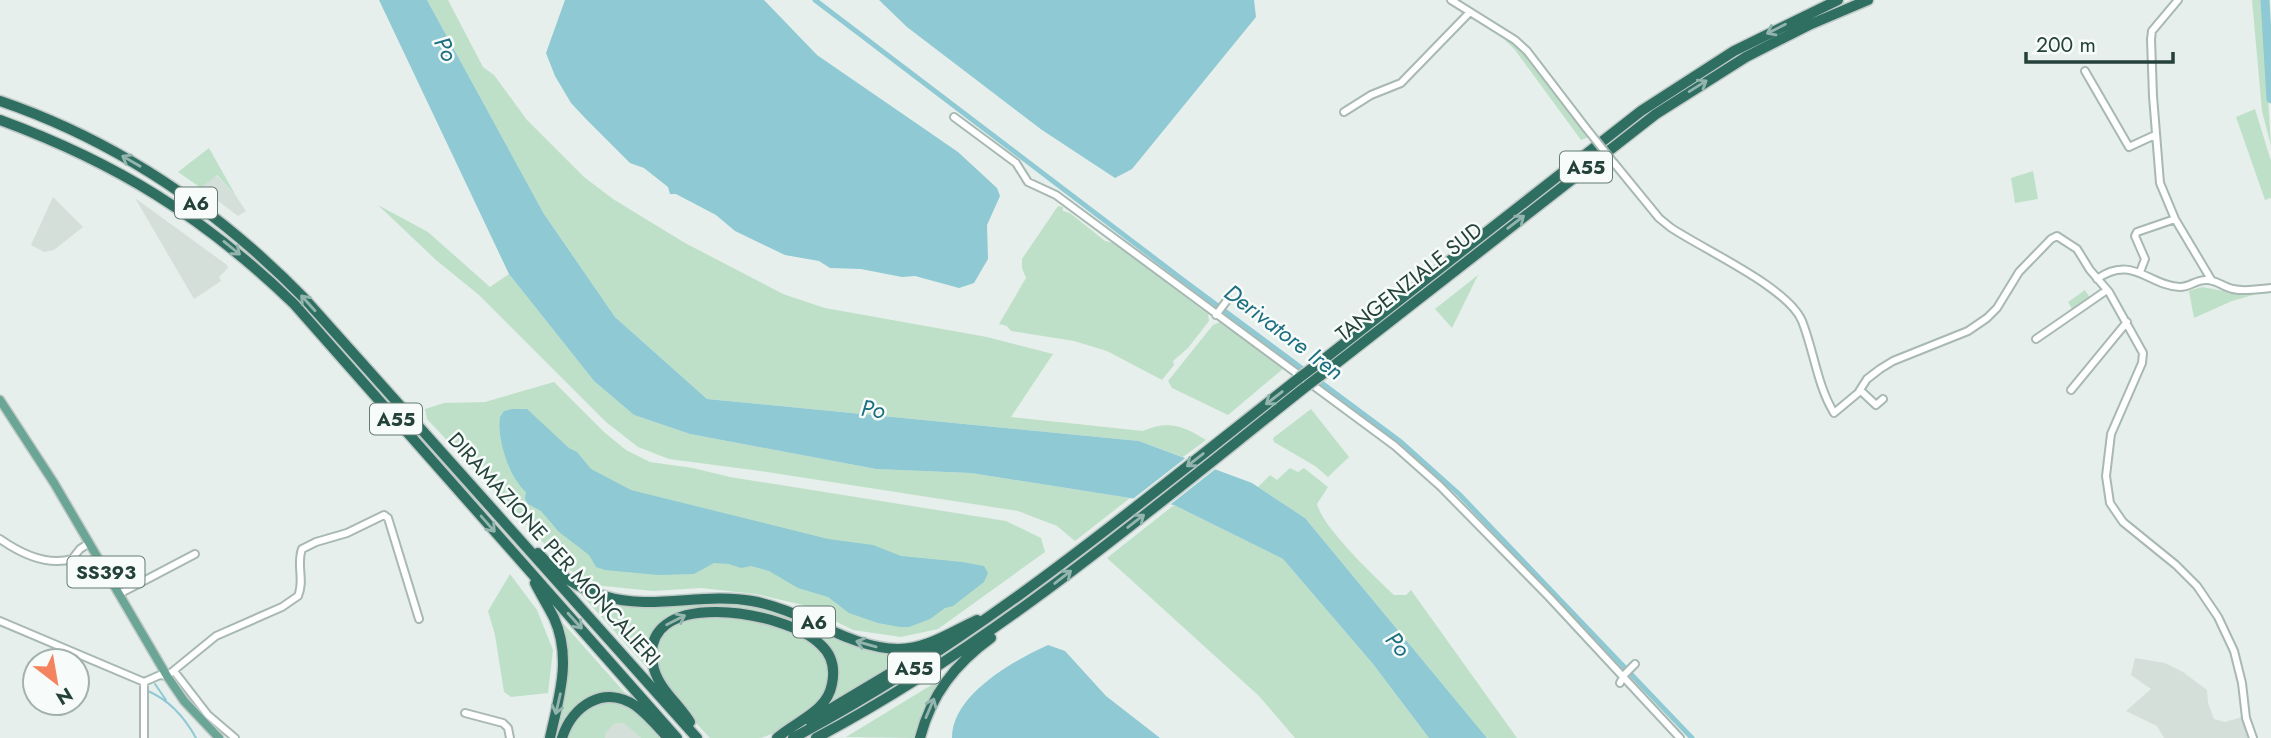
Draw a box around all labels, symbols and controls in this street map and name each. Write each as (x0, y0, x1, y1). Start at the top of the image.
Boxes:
scale bar (2026, 21, 2173, 65)
one-way arrow (1766, 22, 1787, 36)
text: 200 m (2036, 30, 2096, 60)
water label: Po (426, 31, 467, 68)
one-way arrow (1688, 78, 1708, 92)
road number: A55 (1560, 152, 1612, 182)
one-way arrow (121, 154, 142, 167)
road number: A6 (175, 188, 217, 218)
one-way arrow (1507, 214, 1525, 229)
street label: TANGENZIALE SUD (1329, 215, 1489, 349)
one-way arrow (223, 240, 241, 255)
water label: Derivatore Iren (1217, 276, 1351, 388)
one-way arrow (299, 295, 316, 312)
water label: Po (859, 391, 888, 427)
one-way arrow (1265, 391, 1283, 406)
road number: A55 (370, 404, 422, 434)
street label: DIRAMAZIONE PER MONCALIERI (441, 426, 667, 672)
one-way arrow (1186, 453, 1205, 468)
one-way arrow (1126, 513, 1145, 528)
one-way arrow (480, 515, 496, 533)
road number: SS393 (68, 556, 144, 587)
one-way arrow (1054, 570, 1072, 585)
road number: A6 (793, 607, 835, 638)
one-way arrow (567, 612, 583, 630)
one-way arrow (665, 613, 686, 627)
water label: Po (1377, 624, 1419, 665)
one-way arrow (855, 637, 878, 650)
north arrow (21, 647, 91, 717)
road number: A55 (888, 652, 940, 684)
text: N (51, 681, 78, 712)
one-way arrow (550, 692, 564, 715)
one-way arrow (925, 698, 938, 719)

